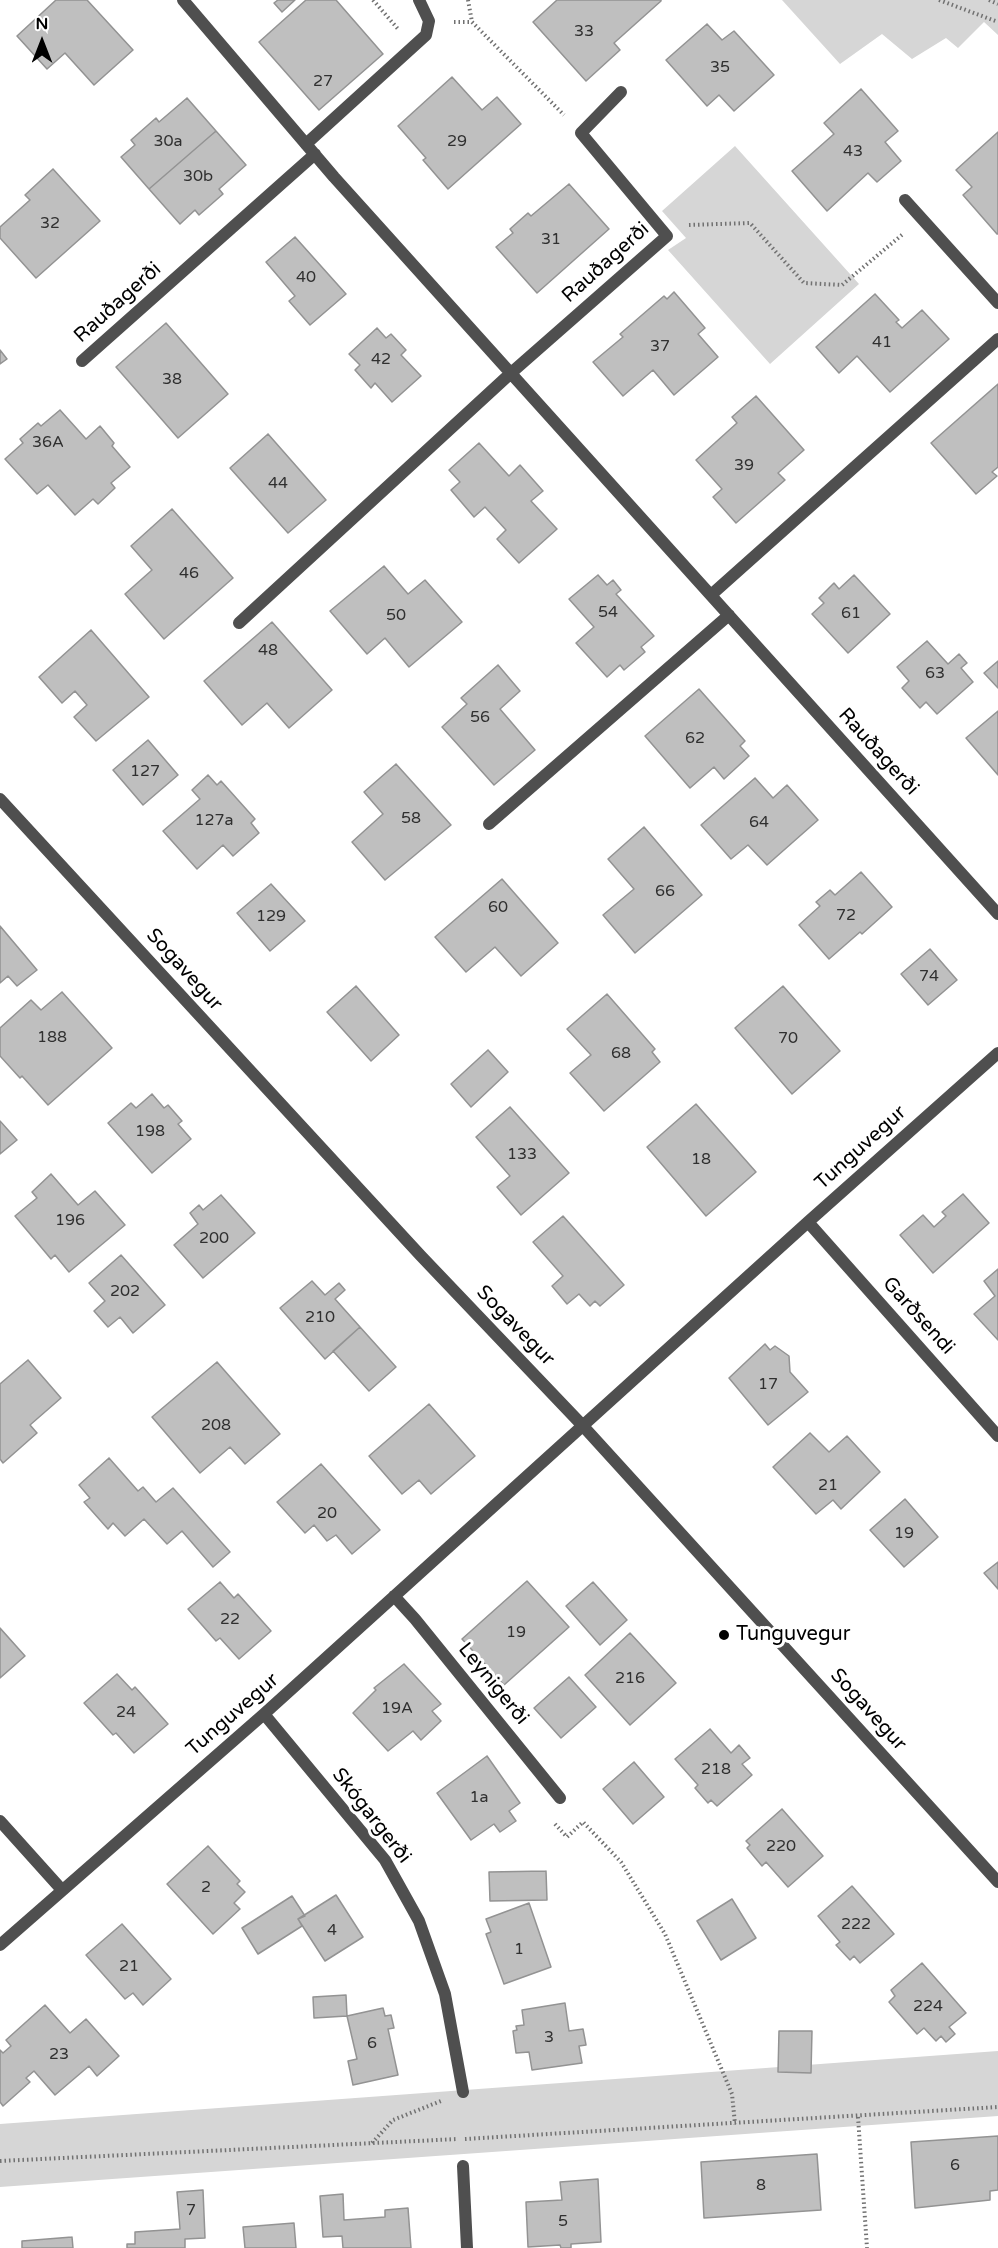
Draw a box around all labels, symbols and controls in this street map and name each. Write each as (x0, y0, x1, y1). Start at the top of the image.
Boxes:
north arrow (12, 12, 72, 72)
text: N (36, 14, 48, 34)
house number: 33 (574, 22, 594, 42)
house number: 35 (710, 58, 730, 78)
house number: 27 (313, 72, 333, 92)
house number: 30a (153, 132, 183, 152)
house number: 29 (447, 132, 467, 152)
house number: 43 (843, 142, 863, 162)
house number: 30b (183, 167, 213, 187)
house number: 32 (40, 214, 60, 234)
street label: Rauðagerði (558, 218, 654, 308)
house number: 31 (541, 230, 561, 250)
street label: Rauðagerði (70, 258, 166, 348)
house number: 40 (296, 268, 316, 288)
house number: 41 (872, 333, 892, 353)
house number: 37 (650, 337, 670, 357)
house number: 42 (371, 350, 391, 370)
house number: 38 (162, 370, 182, 390)
house number: 36A (32, 433, 64, 453)
house number: 39 (734, 456, 754, 476)
house number: 44 (268, 474, 288, 494)
house number: 46 (179, 564, 199, 584)
house number: 54 (598, 603, 618, 623)
house number: 61 (841, 604, 861, 624)
house number: 50 (386, 606, 406, 626)
house number: 48 (258, 641, 278, 661)
house number: 63 (925, 664, 945, 684)
street label: Rauðagerði (833, 704, 923, 800)
house number: 56 (470, 708, 490, 728)
house number: 62 (685, 729, 705, 749)
house number: 127 (130, 762, 160, 782)
house number: 58 (401, 809, 421, 829)
house number: 127a (194, 811, 234, 831)
house number: 64 (749, 813, 769, 833)
house number: 66 (655, 882, 675, 902)
house number: 60 (488, 898, 508, 918)
house number: 72 (836, 906, 856, 926)
house number: 129 (256, 907, 286, 927)
street label: Sogavegur (141, 924, 227, 1016)
house number: 74 (919, 967, 939, 987)
house number: 188 (37, 1028, 67, 1048)
house number: 70 (778, 1029, 798, 1049)
house number: 68 (611, 1044, 631, 1064)
street label: Tunguvegur (810, 1101, 912, 1195)
house number: 198 (135, 1122, 165, 1142)
house number: 133 (507, 1145, 537, 1165)
house number: 18 (691, 1150, 711, 1170)
house number: 196 (55, 1211, 85, 1231)
house number: 200 (199, 1229, 229, 1249)
street label: Garðsendi (877, 1272, 959, 1360)
street label: Sogavegur (471, 1281, 559, 1371)
house number: 202 (110, 1282, 140, 1302)
house number: 210 (305, 1308, 335, 1328)
house number: 17 (758, 1375, 778, 1395)
house number: 208 (201, 1416, 231, 1436)
house number: 21 (818, 1476, 838, 1496)
house number: 20 (317, 1504, 337, 1524)
house number: 19 (894, 1524, 914, 1544)
house number: 22 (220, 1610, 240, 1630)
house number: 19 (506, 1623, 526, 1643)
place label: Tunguvegur (736, 1623, 850, 1647)
marker: Tunguvegur (717, 1628, 731, 1642)
street label: Leynigerði (453, 1638, 533, 1730)
street label: Sogavegur (825, 1664, 911, 1756)
street label: Tunguvegur (182, 1668, 284, 1762)
house number: 216 (615, 1669, 645, 1689)
house number: 19A (381, 1699, 413, 1719)
house number: 24 (116, 1703, 136, 1723)
house number: 218 (701, 1760, 731, 1780)
street label: Skógargerði (326, 1764, 416, 1868)
house number: 1a (469, 1788, 489, 1808)
house number: 220 (766, 1837, 796, 1857)
house number: 2 (201, 1878, 211, 1898)
house number: 222 (841, 1915, 871, 1935)
house number: 4 (327, 1921, 337, 1941)
house number: 1 (514, 1940, 524, 1960)
house number: 21 (119, 1957, 139, 1977)
house number: 224 (913, 1997, 943, 2017)
house number: 3 (544, 2028, 554, 2048)
house number: 6 (367, 2034, 377, 2054)
house number: 23 (49, 2045, 69, 2065)
house number: 6 (950, 2156, 960, 2176)
house number: 8 (756, 2176, 766, 2196)
house number: 7 (186, 2201, 196, 2221)
house number: 5 (558, 2212, 568, 2232)

